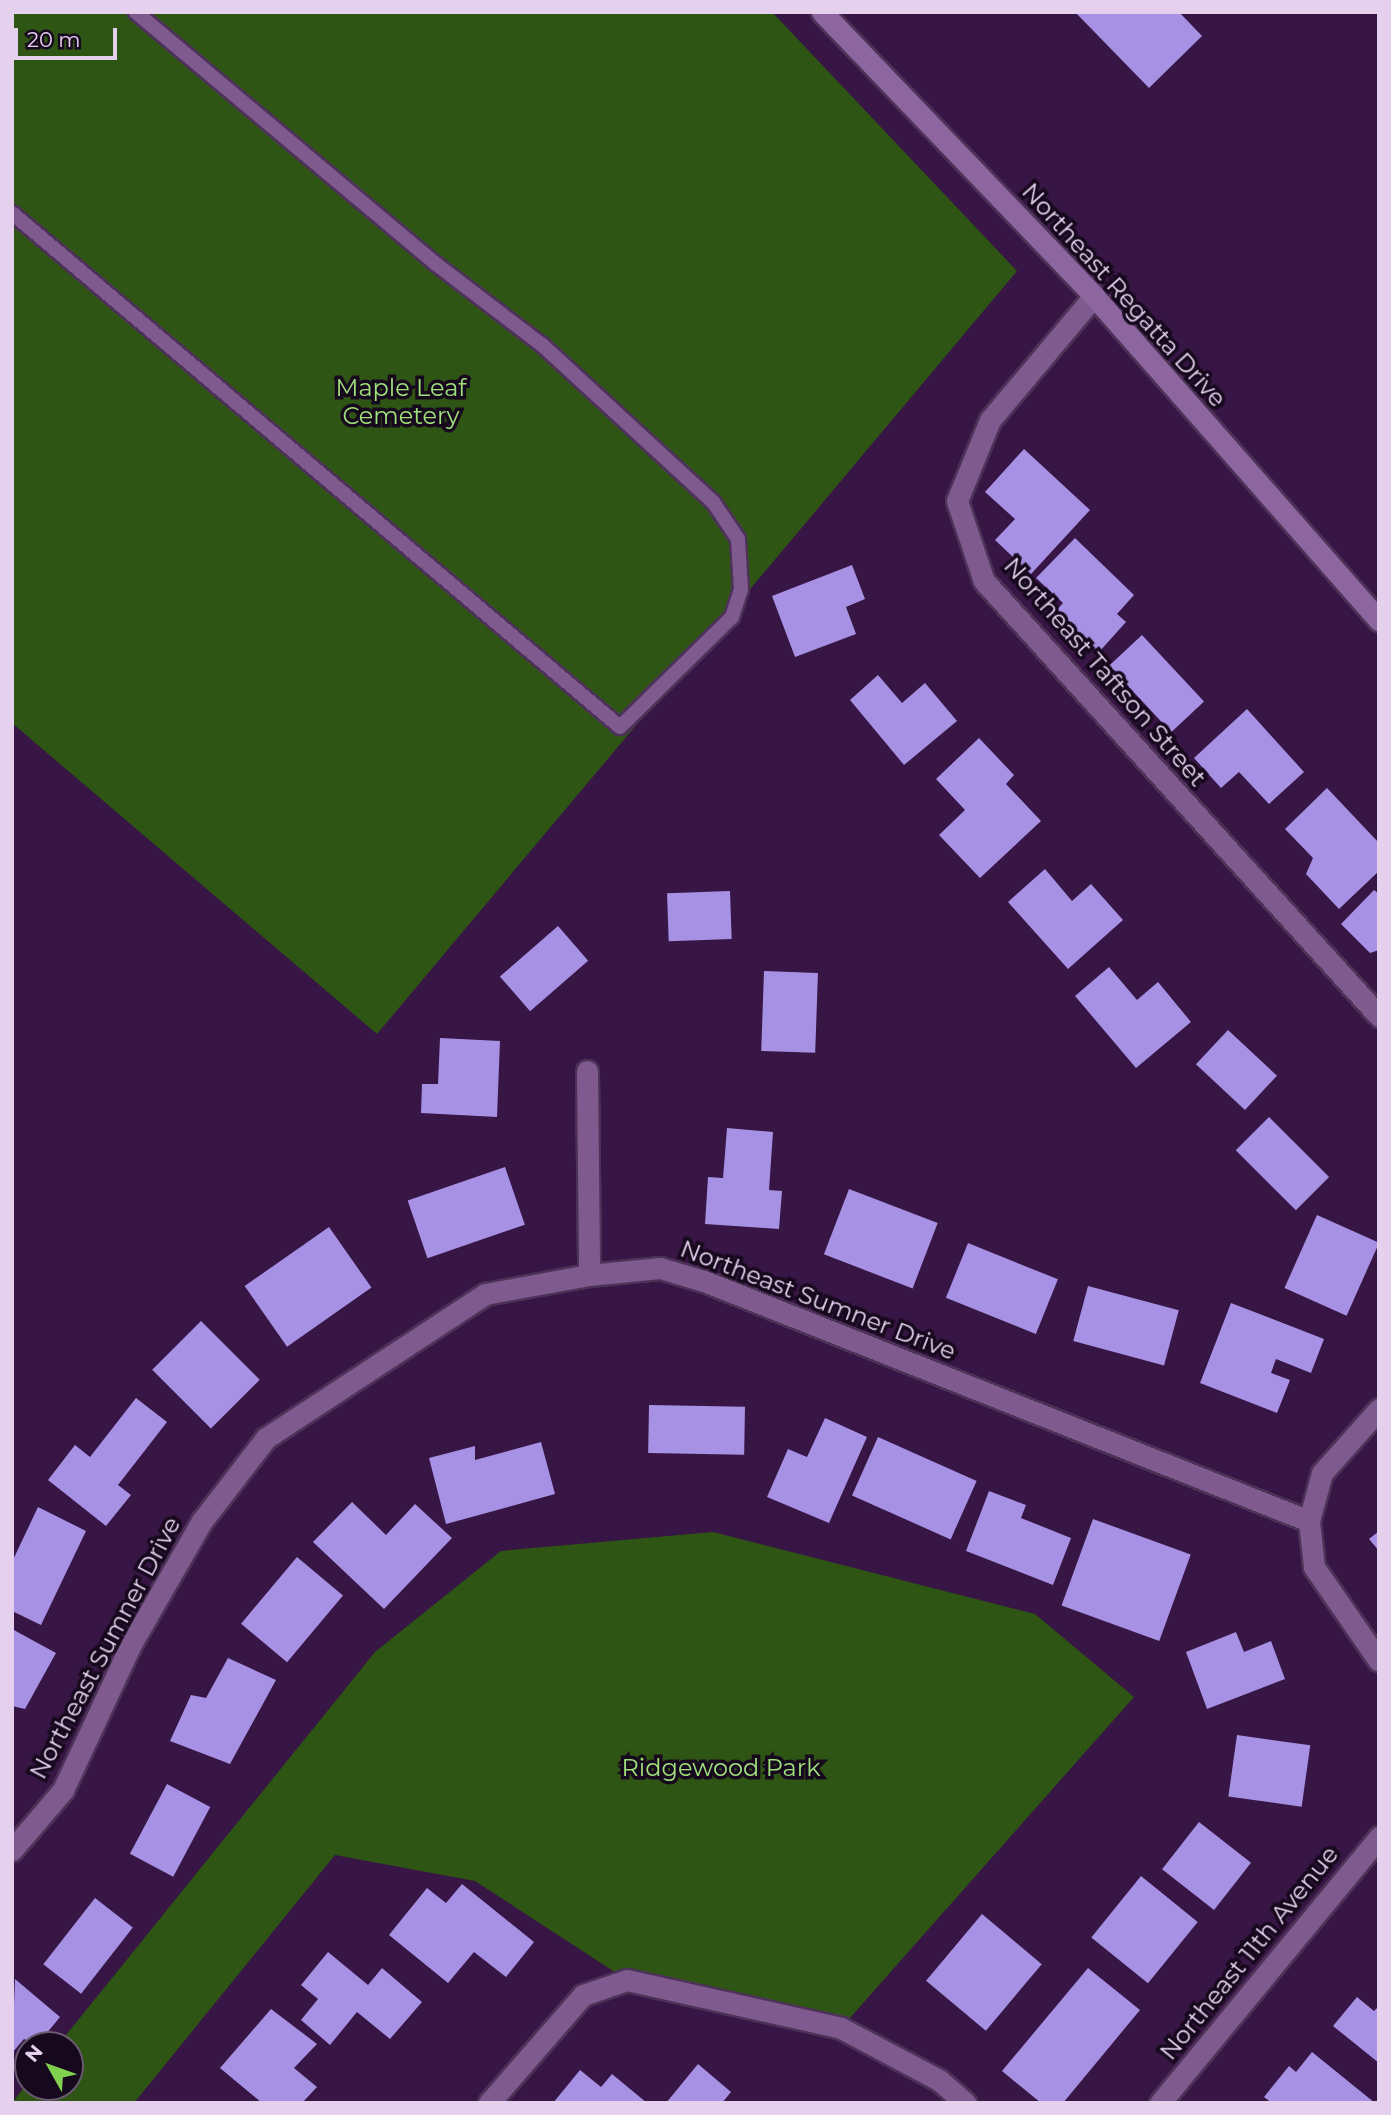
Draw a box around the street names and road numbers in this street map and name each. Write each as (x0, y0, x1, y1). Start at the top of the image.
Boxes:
street label: Northeast Regatta Drive (1016, 177, 1232, 413)
street label: Northeast Taftson Street (998, 552, 1212, 792)
street label: Northeast Sumner Drive (676, 1234, 960, 1366)
street label: Northeast Sumner Drive (24, 1512, 186, 1784)
street label: Northeast 11th Avenue (1154, 1840, 1344, 2066)

